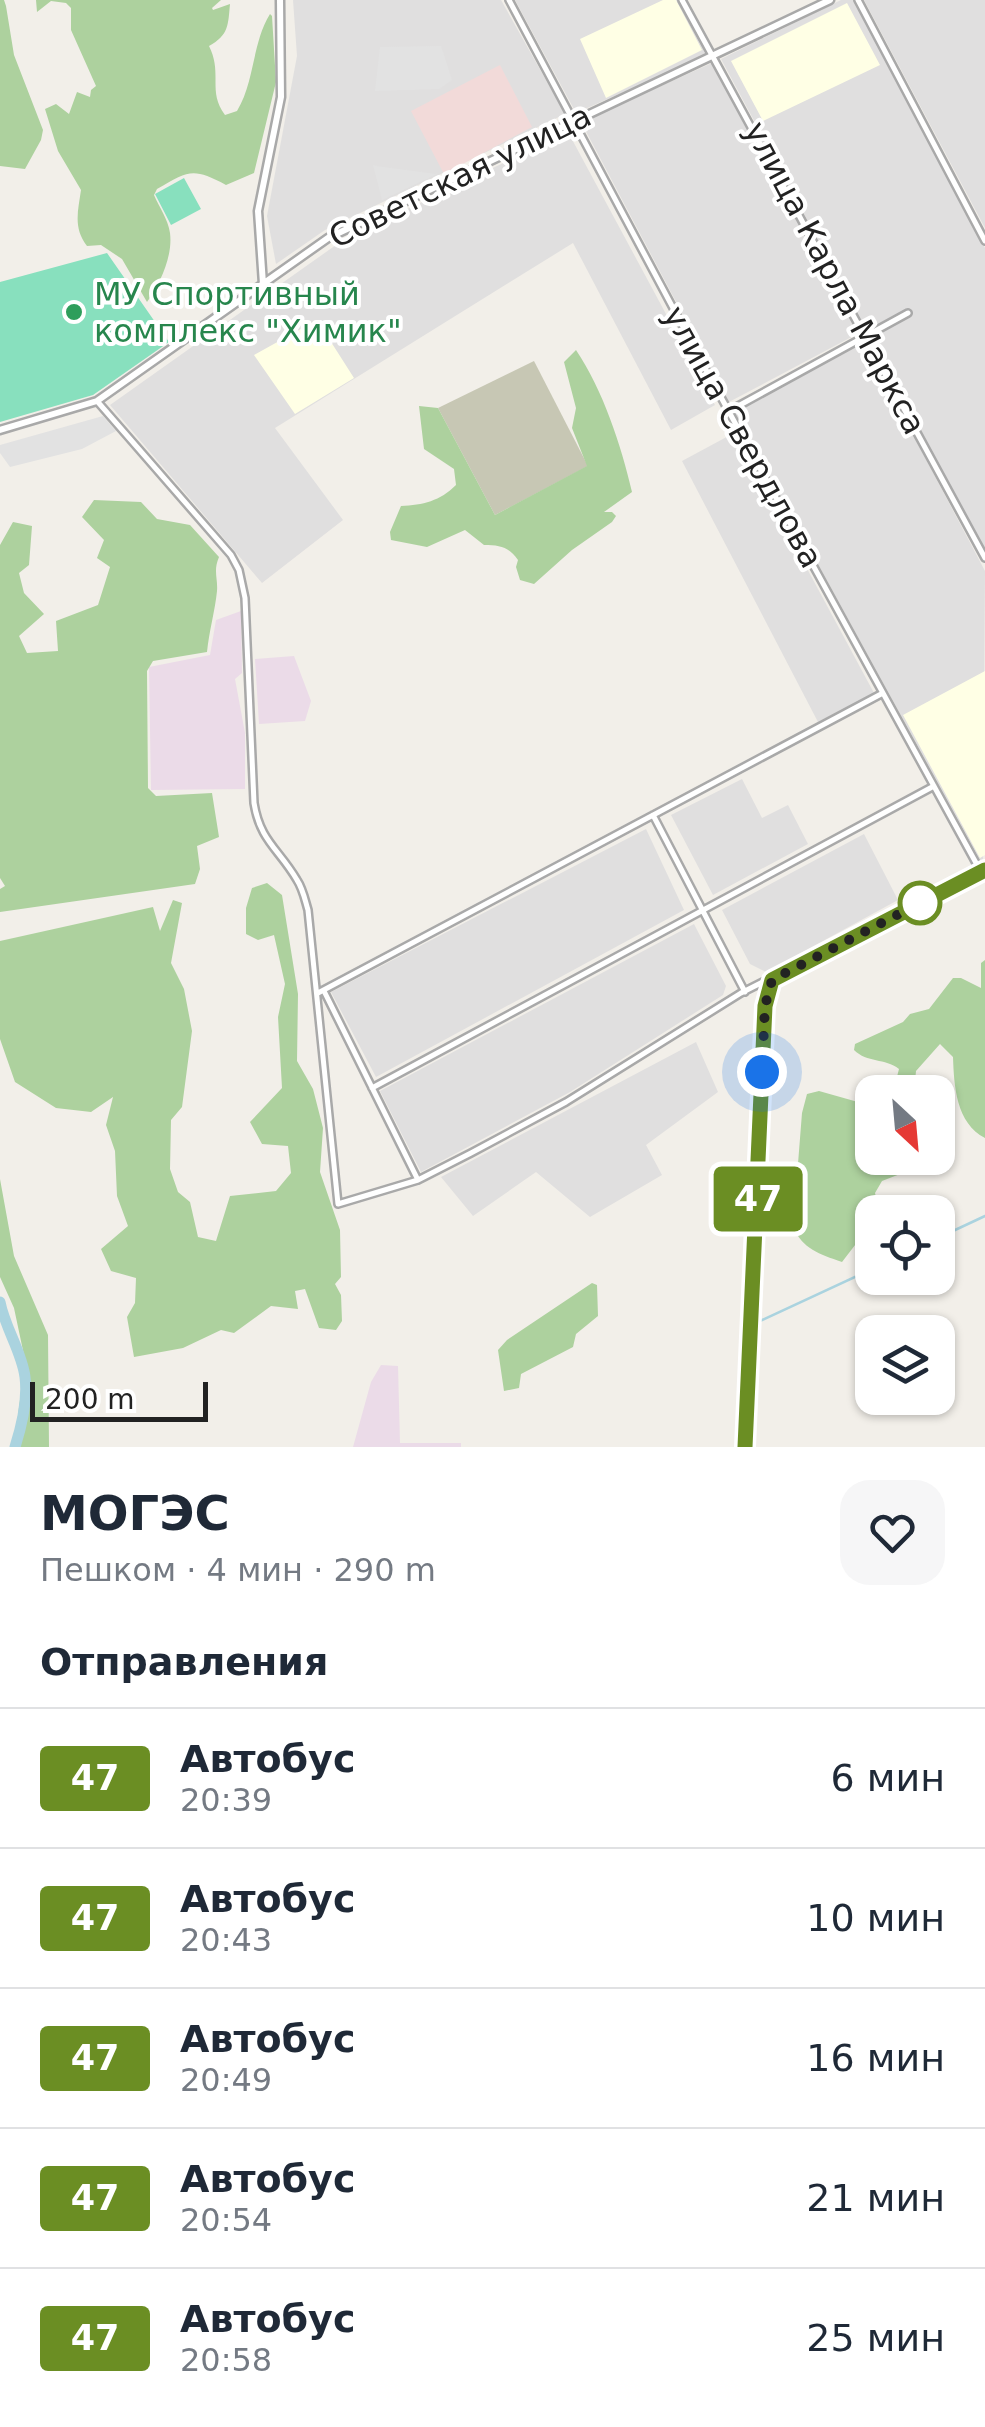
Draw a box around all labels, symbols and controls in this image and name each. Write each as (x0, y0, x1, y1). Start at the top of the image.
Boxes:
street label: Советская улица (323, 96, 597, 256)
street label: улица Карла Маркса (736, 115, 934, 441)
place label: МУ Спортивный комплекс "Химик" (94, 275, 402, 350)
street label: улица Свердлова (655, 299, 831, 575)
marker: МУ Спортивный комплекс "Химик" (63, 301, 85, 323)
unlabelled marker (899, 882, 941, 924)
your location (737, 1047, 787, 1097)
north arrow (855, 1075, 955, 1175)
map controls (855, 1075, 955, 1415)
line badge: 47 (713, 1166, 803, 1232)
text: 47 (734, 1179, 782, 1219)
button: locate (855, 1195, 955, 1295)
button: layers (855, 1315, 955, 1415)
scale bar (30, 1377, 208, 1422)
text: 200 m (45, 1383, 135, 1416)
button: heart (840, 1480, 945, 1585)
text: МОГЭС (40, 1485, 230, 1541)
text: Пешком · 4 мин · 290 m (40, 1551, 436, 1589)
text: Отправления (40, 1640, 328, 1684)
text: Автобус (180, 1737, 355, 1781)
text: 6 мин (831, 1756, 945, 1800)
text: 47 (71, 1758, 119, 1798)
text: 20:39 (180, 1781, 272, 1819)
text: Автобус (180, 1877, 355, 1921)
text: 10 мин (806, 1896, 945, 1940)
text: 47 (71, 1898, 119, 1938)
text: 20:43 (180, 1921, 272, 1959)
text: Автобус (180, 2017, 355, 2061)
text: 16 мин (806, 2036, 945, 2080)
text: 47 (71, 2038, 119, 2078)
text: 20:49 (180, 2061, 272, 2099)
text: Автобус (180, 2157, 355, 2201)
text: 21 мин (806, 2176, 945, 2220)
text: 47 (71, 2178, 119, 2218)
text: 20:54 (180, 2201, 272, 2239)
text: Автобус (180, 2297, 355, 2341)
text: 25 мин (806, 2316, 945, 2360)
text: 47 (71, 2318, 119, 2358)
text: 20:58 (180, 2341, 272, 2379)

